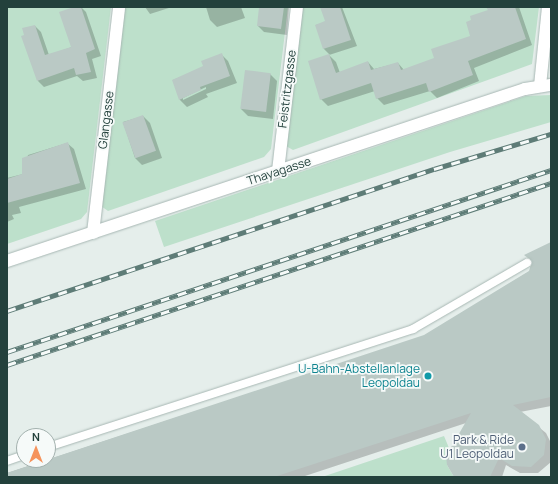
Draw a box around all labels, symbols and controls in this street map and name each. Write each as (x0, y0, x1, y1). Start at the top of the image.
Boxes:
street label: Feistritzgasse (275, 49, 299, 129)
street label: Glangasse (95, 90, 117, 150)
street label: Thayagasse (245, 154, 313, 188)
place label: U-Bahn-Abstellanlage Leopoldau (298, 362, 420, 390)
marker: U-Bahn-Abstellanlage Leopoldau (423, 371, 433, 381)
north arrow (16, 428, 56, 468)
text: N (32, 429, 40, 444)
place label: Park & Ride U1 Leopoldau (440, 433, 514, 461)
marker: Park & Ride U1 Leopoldau (517, 442, 527, 452)

